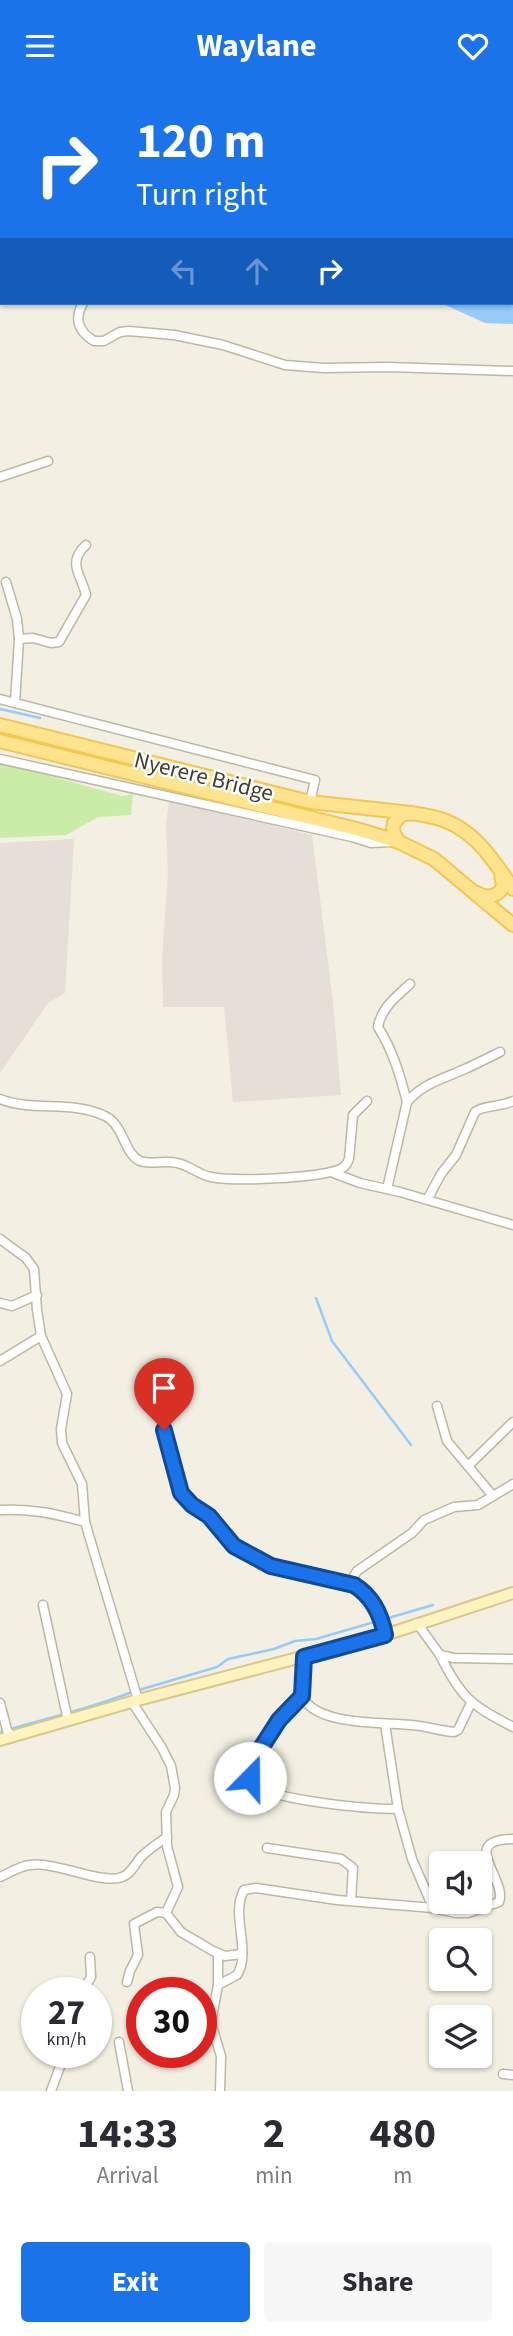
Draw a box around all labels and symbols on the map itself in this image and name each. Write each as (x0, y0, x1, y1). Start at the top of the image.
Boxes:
street label: Nyerere Bridge (131, 743, 277, 810)
pin (134, 1358, 194, 1430)
position arrow (213, 1741, 287, 1815)
speed limit sign: 30 (126, 1977, 217, 2068)

